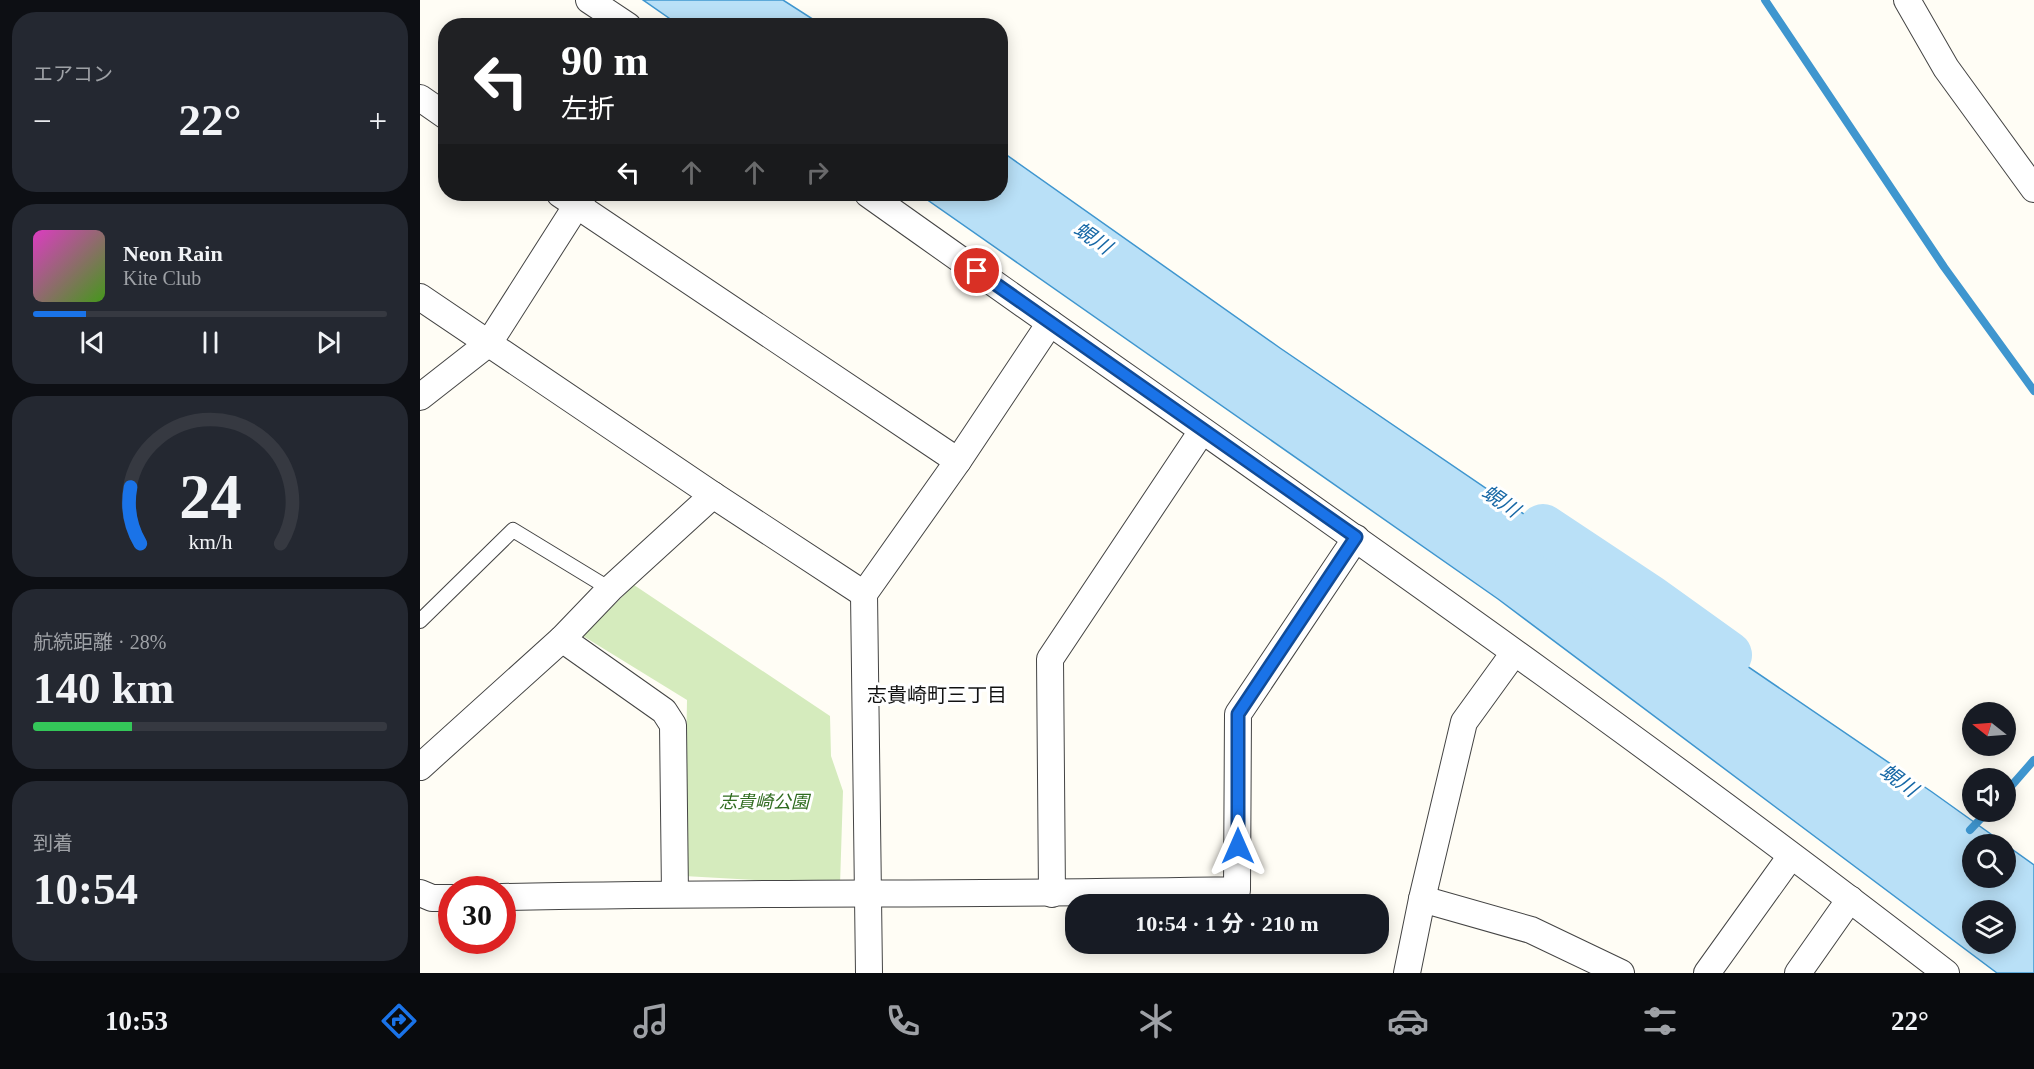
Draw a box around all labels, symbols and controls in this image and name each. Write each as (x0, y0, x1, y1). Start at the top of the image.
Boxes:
text: 90 m (561, 38, 649, 84)
icon: left (462, 42, 540, 120)
text: エアコン (33, 63, 113, 85)
text: 左折 (561, 94, 615, 124)
text: 22° (179, 95, 242, 145)
text: − (33, 103, 52, 139)
text: + (368, 103, 387, 139)
icon: left (612, 156, 645, 189)
icon: ahead (675, 156, 708, 189)
icon: ahead (738, 156, 771, 189)
icon: right (801, 156, 834, 189)
water label: 蜆川 (1070, 218, 1117, 259)
text: Neon Rain (123, 241, 223, 266)
pin (951, 245, 1002, 296)
icon: arrive (960, 254, 993, 287)
text: Kite Club (123, 267, 201, 289)
icon: previous (76, 326, 109, 359)
icon: pause (194, 326, 227, 359)
icon: next (312, 326, 345, 359)
text: 24 (179, 462, 241, 531)
water label: 蜆川 (1478, 481, 1525, 522)
text: km/h (188, 530, 232, 554)
text: 航続距離 · 28% (33, 631, 166, 653)
text: 140 km (33, 663, 174, 713)
district label: 志貴崎町三丁目 (867, 684, 1007, 706)
north arrow (1962, 702, 2016, 756)
map controls (1962, 702, 2016, 954)
water label: 蜆川 (1876, 759, 1923, 802)
button: sound (1962, 768, 2016, 822)
park label: 志貴崎公園 (719, 792, 812, 812)
position arrow (1206, 814, 1270, 878)
text: 到着 (33, 832, 73, 854)
button: search (1962, 834, 2016, 888)
text: 10:54 (33, 864, 138, 914)
speed limit sign: 30 (438, 876, 516, 954)
button: layers (1962, 900, 2016, 954)
text: 10:54 · 1 分 · 210 m (1135, 911, 1319, 936)
icon: directions (378, 1000, 420, 1042)
icon: music (630, 1000, 672, 1042)
icon: phone (882, 1000, 924, 1042)
icon: climate (1135, 1000, 1177, 1042)
icon: car (1387, 1000, 1429, 1042)
icon: filters (1639, 1000, 1681, 1042)
text: 10:53 (105, 1006, 168, 1036)
text: 22° (1891, 1006, 1929, 1036)

